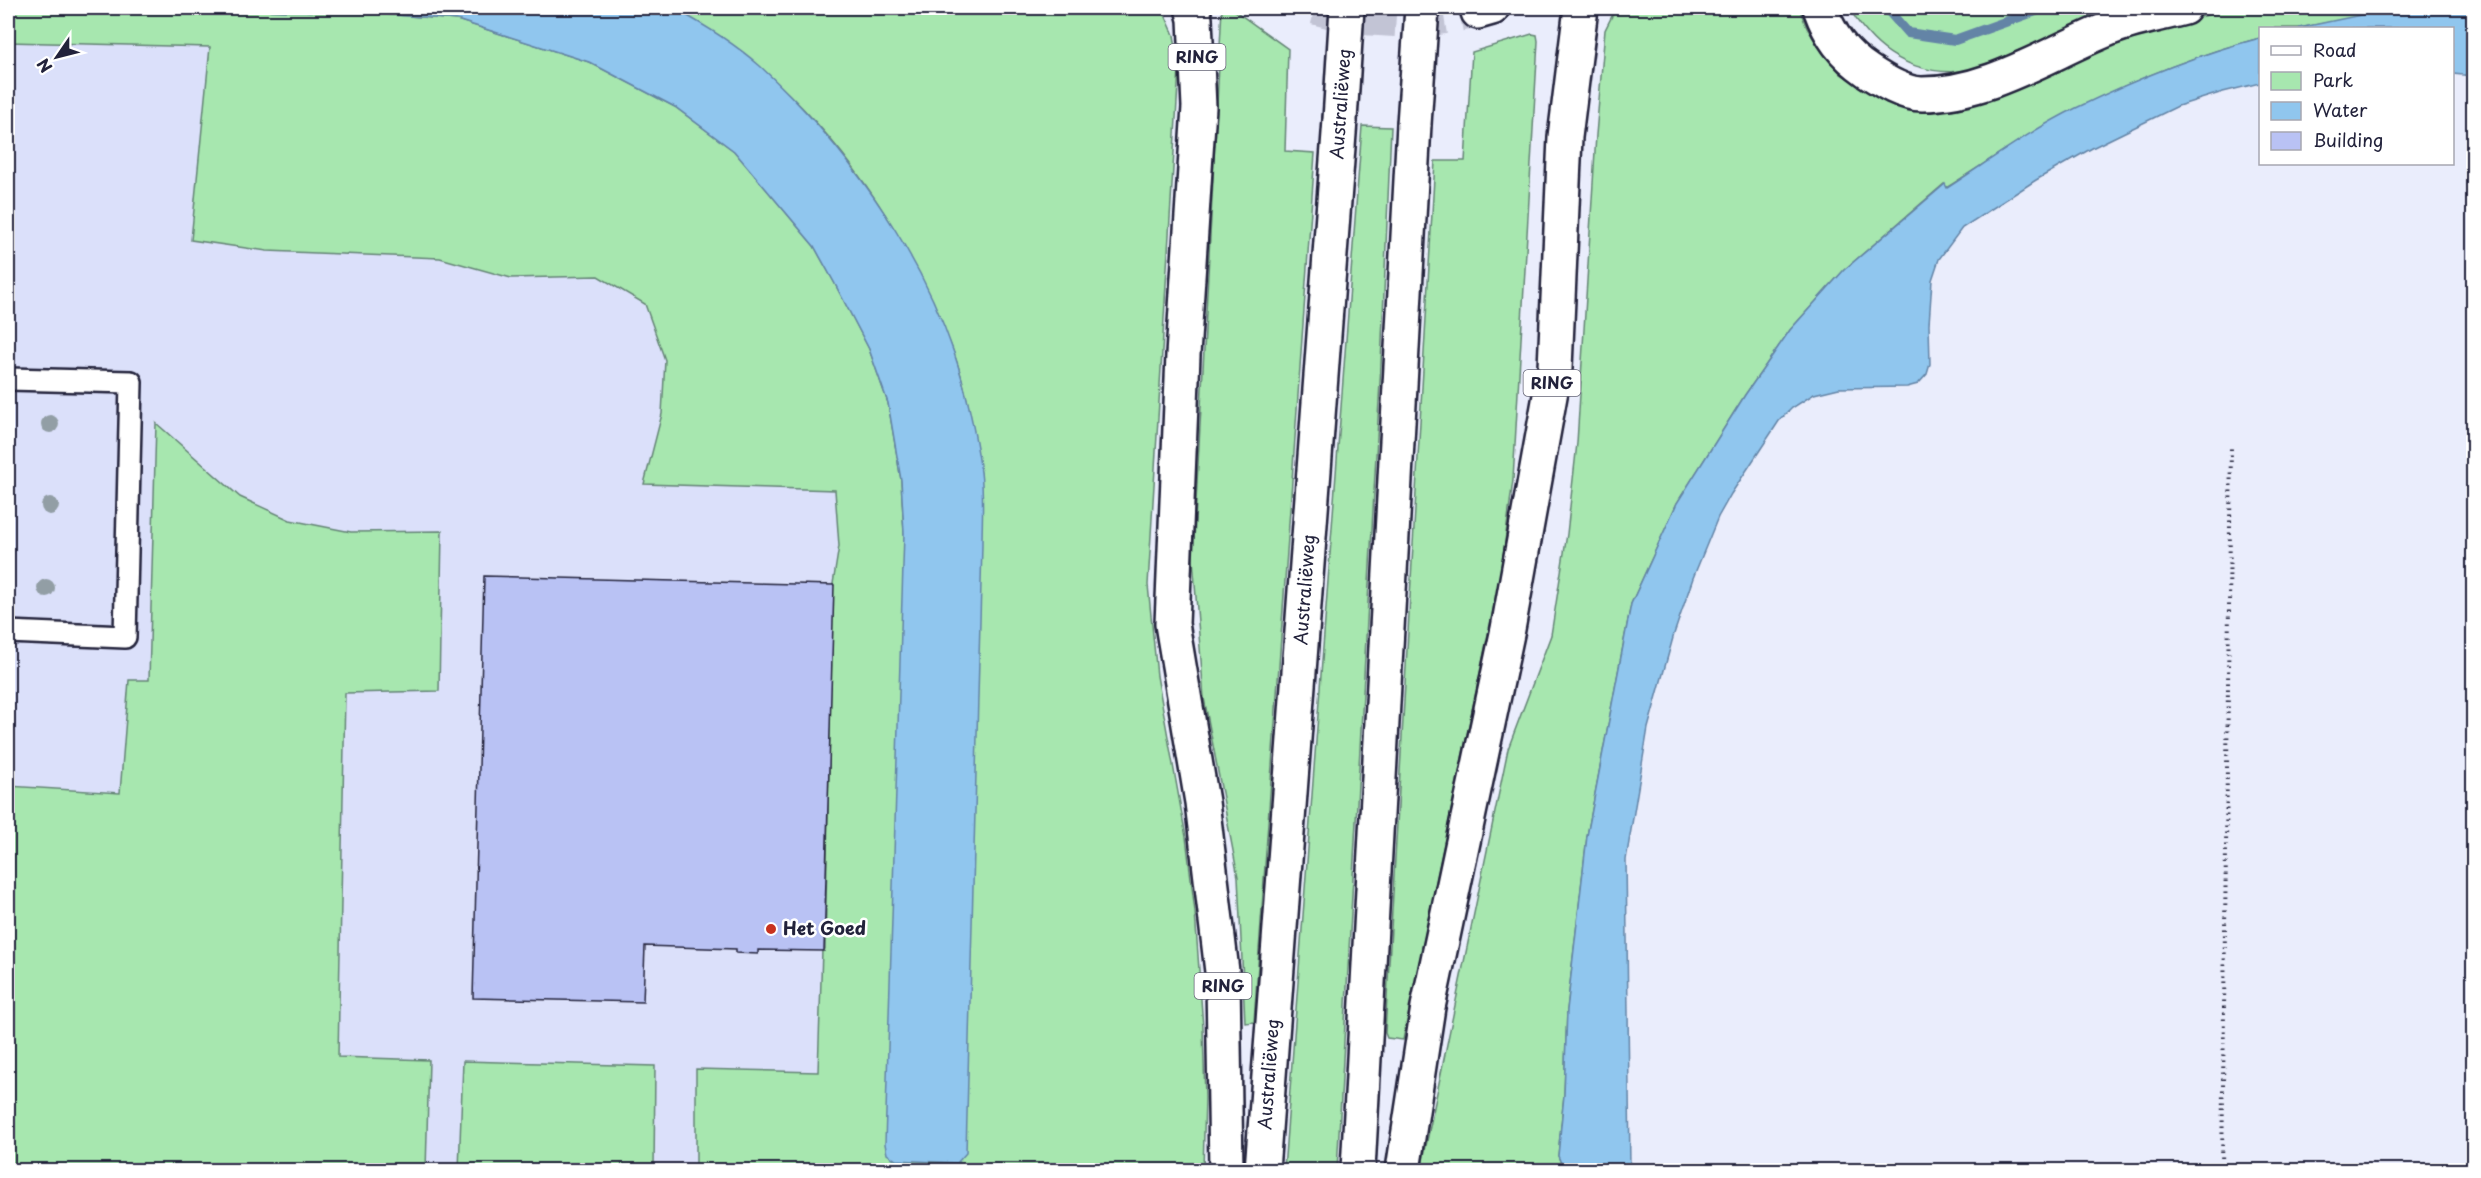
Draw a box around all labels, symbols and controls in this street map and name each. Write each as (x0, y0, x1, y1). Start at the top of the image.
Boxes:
north arrow (27, 27, 87, 87)
legend (2259, 27, 2454, 165)
text: Road (2313, 36, 2357, 63)
road number: RING (1168, 44, 1226, 70)
street label: Australiëweg (1322, 48, 1357, 160)
text: N (30, 54, 57, 78)
text: Park (2313, 66, 2353, 93)
text: Water (2313, 96, 2368, 123)
text: Building (2313, 126, 2383, 153)
road number: RING (1524, 370, 1580, 396)
street label: Australiëweg (1286, 533, 1321, 646)
place label: Het Goed (783, 914, 866, 941)
marker: Het Goed (764, 922, 778, 936)
road number: RING (1194, 973, 1252, 999)
street label: Australiëweg (1250, 1018, 1285, 1131)

